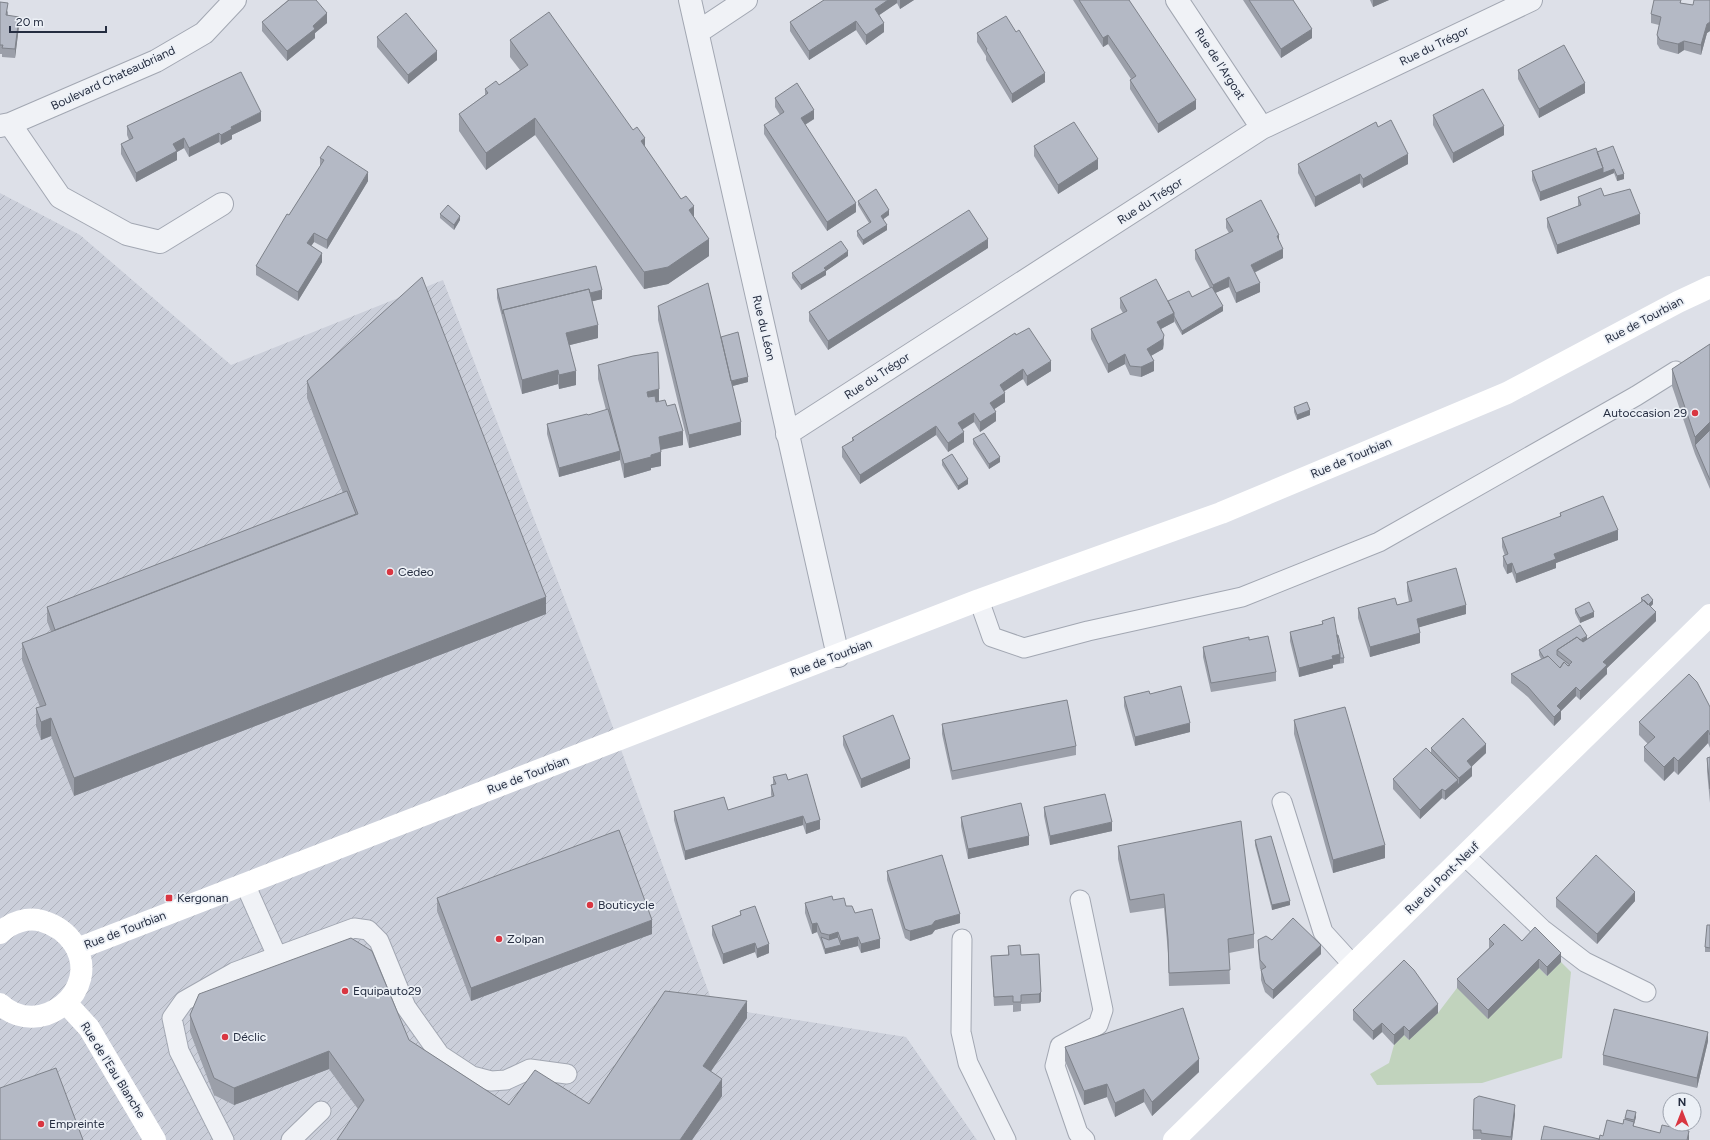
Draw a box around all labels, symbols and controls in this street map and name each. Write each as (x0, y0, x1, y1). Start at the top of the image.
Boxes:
scale bar (10, 8, 106, 34)
text: 20 m (16, 15, 44, 29)
street label: Rue du Trégor (1397, 23, 1471, 69)
street label: Rue de l'Argoat (1192, 26, 1248, 103)
street label: Boulevard Chateaubriand (49, 43, 177, 113)
street label: Rue du Trégor (1115, 175, 1185, 227)
street label: Rue de Tourbian (1603, 293, 1686, 346)
street label: Rue du Léon (750, 294, 778, 362)
street label: Rue du Trégor (842, 350, 912, 402)
place label: Autoccasion 29 (1603, 406, 1687, 420)
marker: Autoccasion 29 (1690, 408, 1700, 418)
street label: Rue de Tourbian (1308, 435, 1394, 481)
place label: Cedeo (398, 565, 434, 579)
marker: Cedeo (385, 567, 395, 577)
street label: Rue de Tourbian (788, 636, 874, 680)
street label: Rue de Tourbian (485, 753, 571, 797)
street label: Rue du Pont-Neuf (1402, 839, 1482, 917)
place label: Kergonan (177, 891, 229, 905)
marker: Kergonan (164, 893, 174, 903)
place label: Bouticycle (598, 898, 655, 912)
marker: Bouticycle (585, 900, 595, 910)
street label: Rue de Tourbian (82, 908, 168, 952)
place label: Zolpan (507, 932, 545, 946)
marker: Zolpan (494, 934, 504, 944)
place label: Equipauto29 (353, 984, 422, 998)
marker: Equipauto29 (340, 986, 350, 996)
street label: Rue de l'Eau Blanche (78, 1019, 149, 1121)
place label: Déclic (233, 1030, 267, 1044)
marker: Déclic (220, 1032, 230, 1042)
north arrow (1662, 1092, 1702, 1132)
text: N (1678, 1096, 1686, 1109)
place label: Empreinte (49, 1117, 105, 1131)
marker: Empreinte (36, 1119, 46, 1129)

